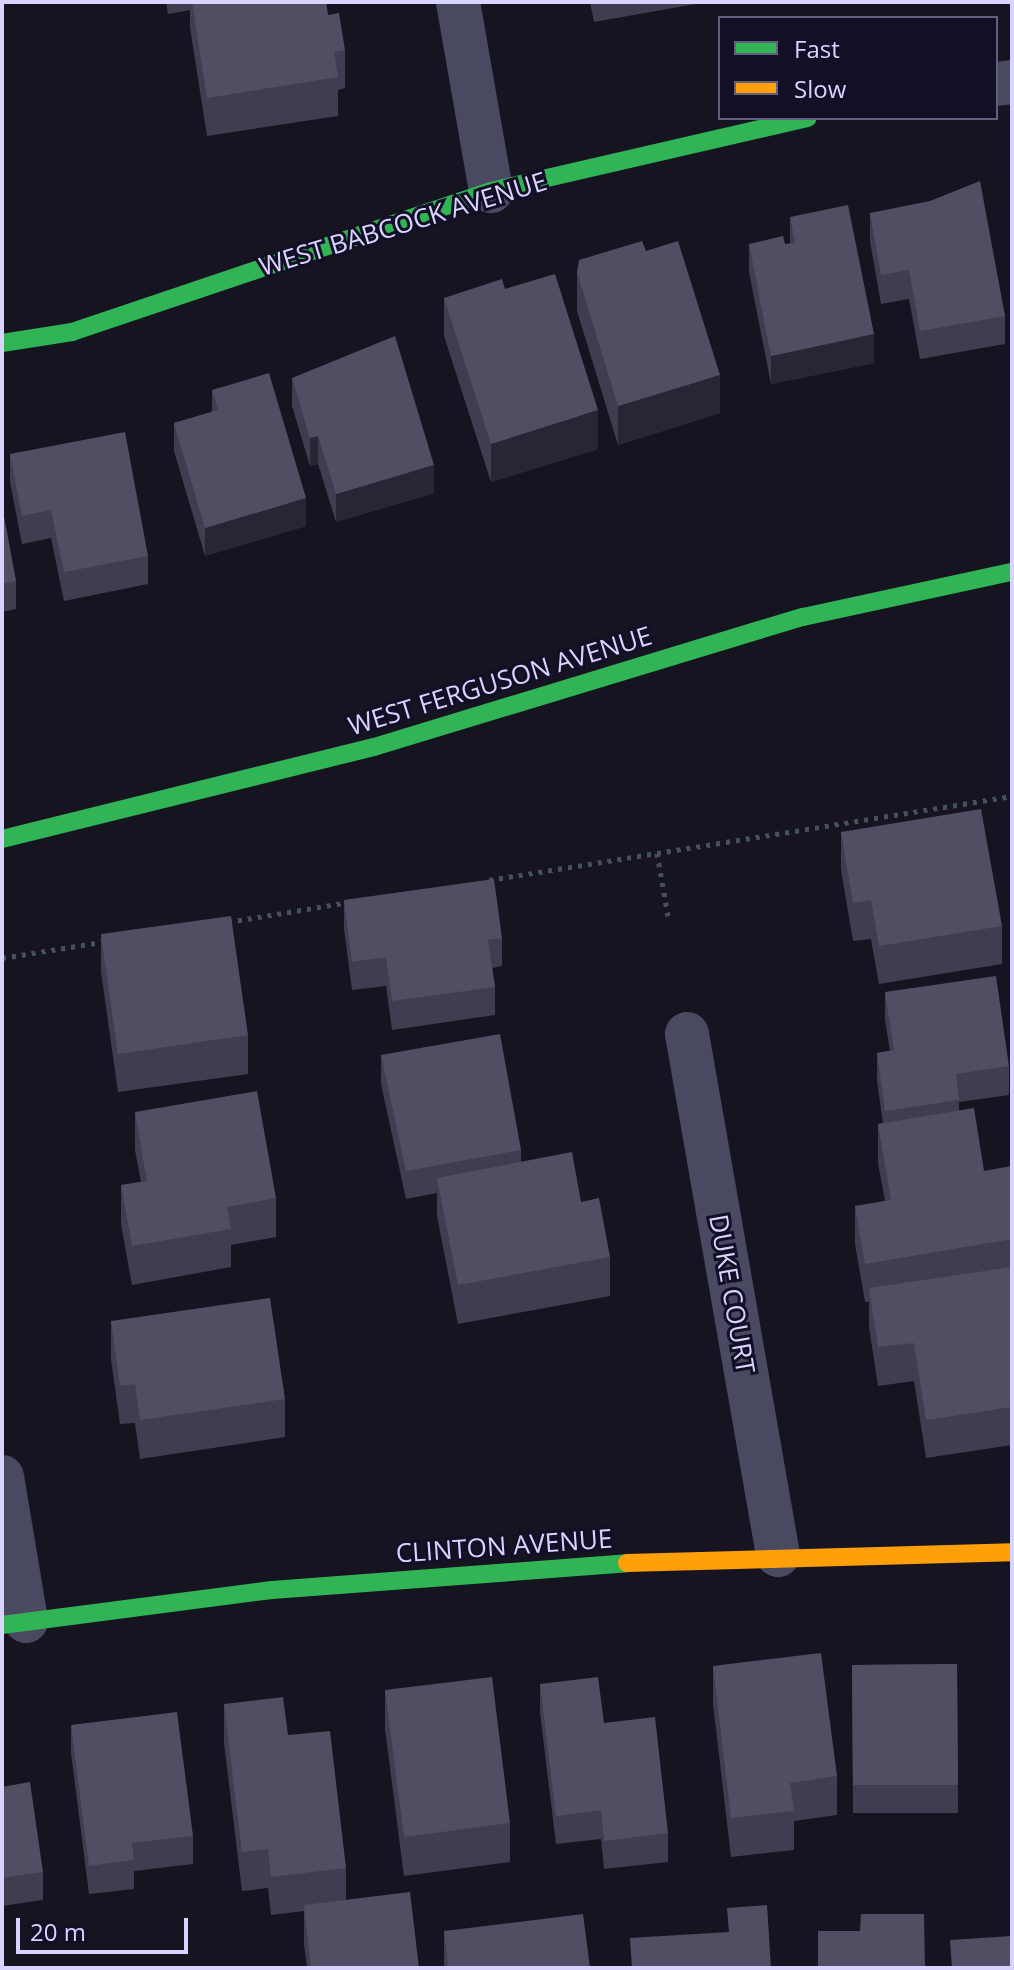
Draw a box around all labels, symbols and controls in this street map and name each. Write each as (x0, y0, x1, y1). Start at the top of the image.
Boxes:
legend (718, 16, 998, 120)
text: Fast (794, 32, 840, 65)
text: Slow (794, 72, 846, 105)
street label: WEST BABCOCK AVENUE (256, 165, 550, 283)
street label: WEST FERGUSON AVENUE (344, 620, 656, 742)
street label: DUKE COURT (703, 1212, 761, 1376)
street label: CLINTON AVENUE (395, 1523, 613, 1569)
scale bar (20, 1902, 192, 1952)
text: 20 m (30, 1915, 86, 1948)

